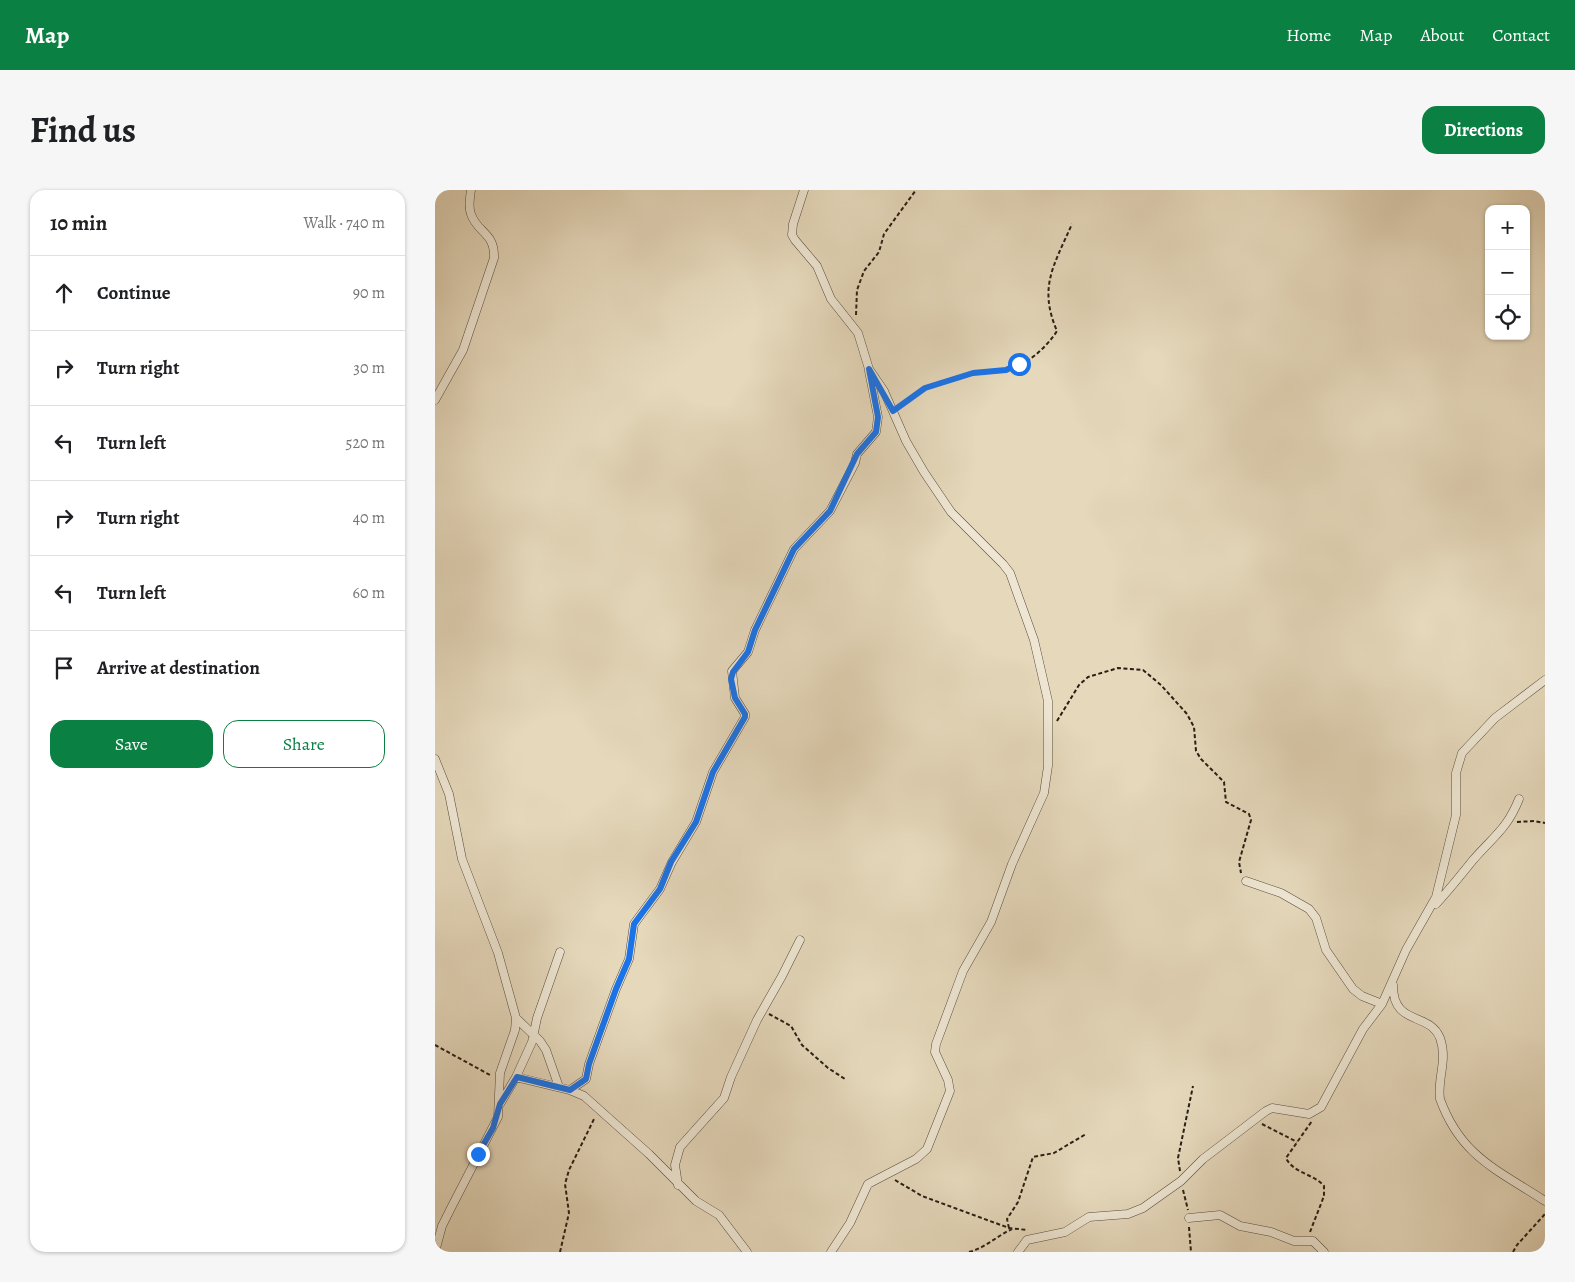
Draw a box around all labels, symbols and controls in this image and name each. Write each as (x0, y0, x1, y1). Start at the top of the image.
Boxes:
text: Map (25, 19, 69, 51)
text: Home (1286, 23, 1331, 47)
text: Map (1359, 23, 1392, 47)
text: About (1420, 23, 1464, 47)
text: Contact (1492, 23, 1550, 47)
text: Find us (30, 106, 136, 154)
button: Directions (1422, 106, 1545, 154)
map controls (1485, 205, 1530, 340)
button: + (1485, 205, 1530, 250)
text: 10 min (50, 209, 107, 237)
text: Walk · 740 m (304, 212, 385, 234)
button: − (1485, 250, 1530, 295)
icon: ahead (50, 279, 78, 307)
text: Continue (97, 280, 171, 306)
text: 90 m (353, 282, 385, 304)
button: locate (1485, 295, 1530, 340)
route start (1008, 353, 1031, 376)
icon: right (50, 354, 78, 382)
text: Turn right (97, 355, 179, 381)
text: 30 m (353, 357, 385, 379)
icon: left (50, 429, 78, 457)
text: Turn left (97, 430, 166, 456)
text: 520 m (346, 432, 385, 454)
icon: right (50, 504, 78, 532)
text: Turn right (97, 505, 179, 531)
text: 40 m (353, 507, 385, 529)
icon: left (50, 579, 78, 607)
text: Turn left (97, 580, 166, 606)
text: 60 m (353, 582, 385, 604)
icon: arrive (50, 654, 78, 682)
text: Arrive at destination (97, 655, 260, 681)
button: Save (50, 720, 213, 768)
button: Share (223, 720, 385, 768)
route end (467, 1143, 490, 1166)

